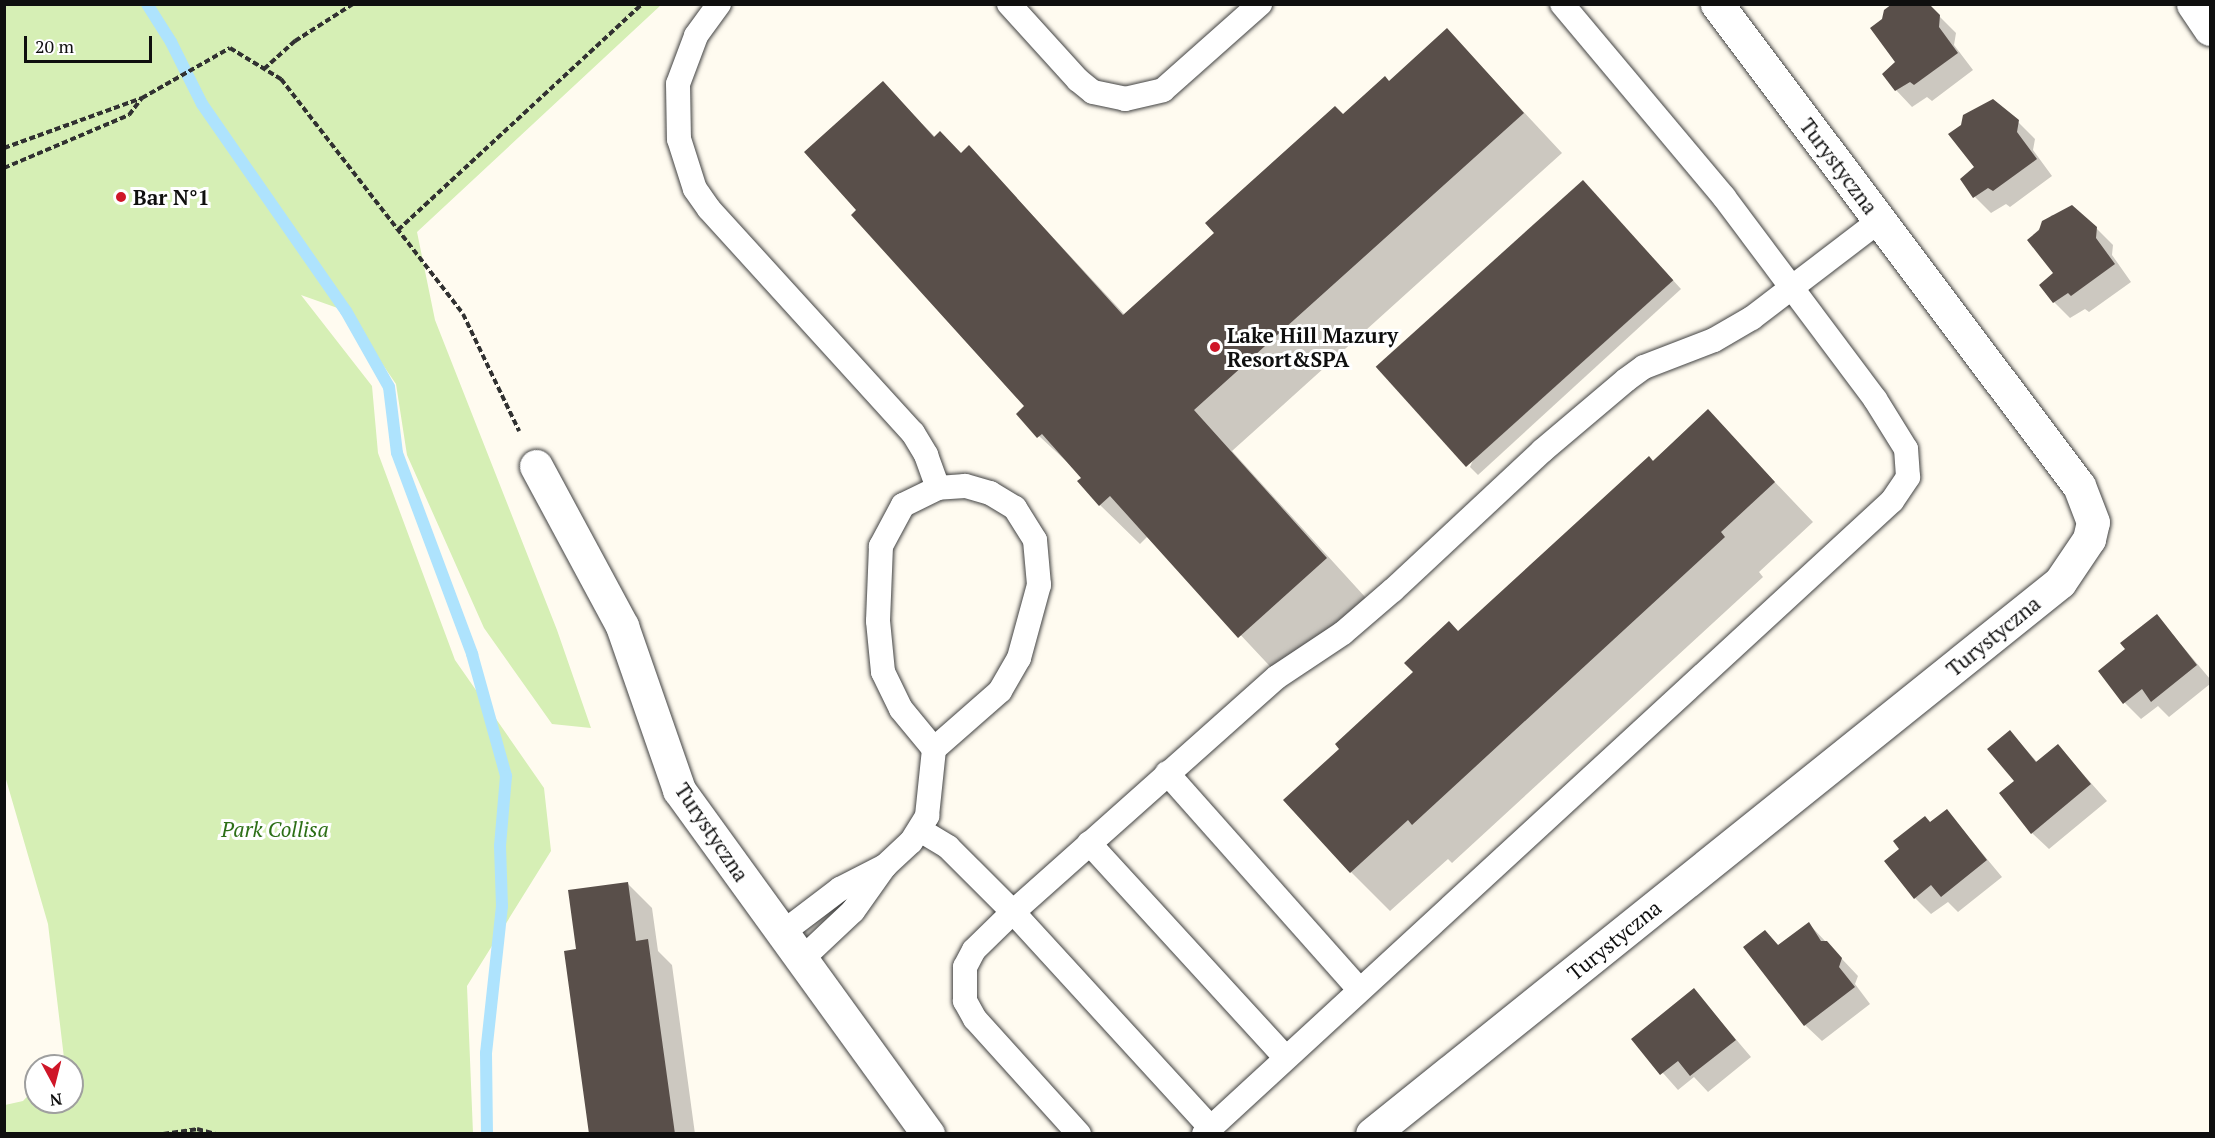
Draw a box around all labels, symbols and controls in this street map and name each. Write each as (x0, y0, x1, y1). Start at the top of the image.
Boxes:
scale bar (27, 24, 154, 62)
text: 20 m (35, 34, 74, 58)
street label: Turystyczna (1795, 113, 1883, 219)
place label: Bar N°1 (133, 184, 210, 210)
marker: Bar N°1 (114, 190, 128, 204)
place label: Lake Hill Mazury Resort&SPA (1227, 322, 1398, 372)
marker: Lake Hill Mazury Resort&SPA (1208, 340, 1222, 354)
street label: Turystyczna (1941, 591, 2045, 681)
street label: Turystyczna (670, 778, 754, 886)
park label: Park Collisa (221, 816, 329, 842)
street label: Turystyczna (1562, 895, 1666, 985)
north arrow (24, 1054, 84, 1114)
text: N (49, 1088, 63, 1112)

